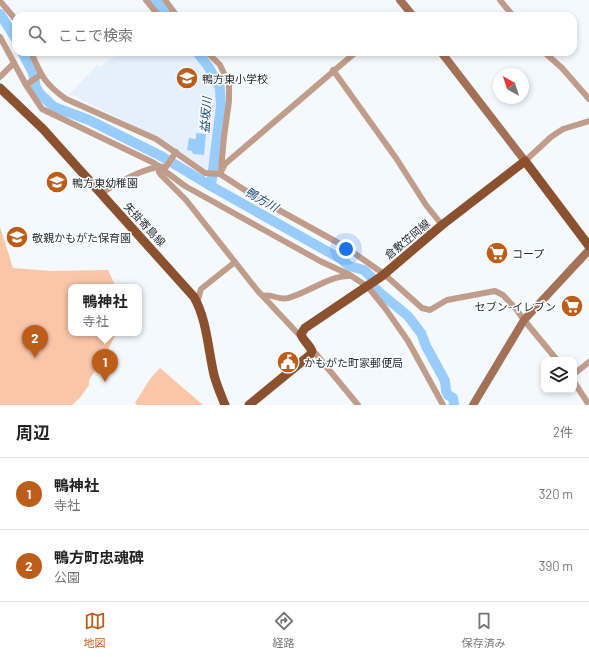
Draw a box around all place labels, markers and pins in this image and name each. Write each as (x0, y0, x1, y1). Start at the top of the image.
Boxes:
school or university icon: 鴨方東小学校 (174, 65, 200, 91)
place label: 鴨方東小学校 (202, 72, 268, 85)
school or university icon: 鴨方東幼稚園 (44, 169, 70, 195)
place label: 鴨方東幼稚園 (72, 176, 138, 189)
school or university icon: 敬親かもがた保育園 (4, 224, 30, 250)
place label: 敬親かもがた保育園 (32, 231, 131, 244)
supermarket icon: コープ (484, 240, 510, 266)
place label: コープ (512, 247, 544, 260)
supermarket icon: セブン-イレブン (559, 293, 585, 319)
place label: セブン-イレブン (475, 300, 556, 313)
pin: 2 (22, 325, 48, 358)
pin: 1 (92, 349, 118, 382)
public building icon: かもがた町家郵便局 (275, 349, 301, 375)
place label: かもがた町家郵便局 (304, 356, 403, 369)

